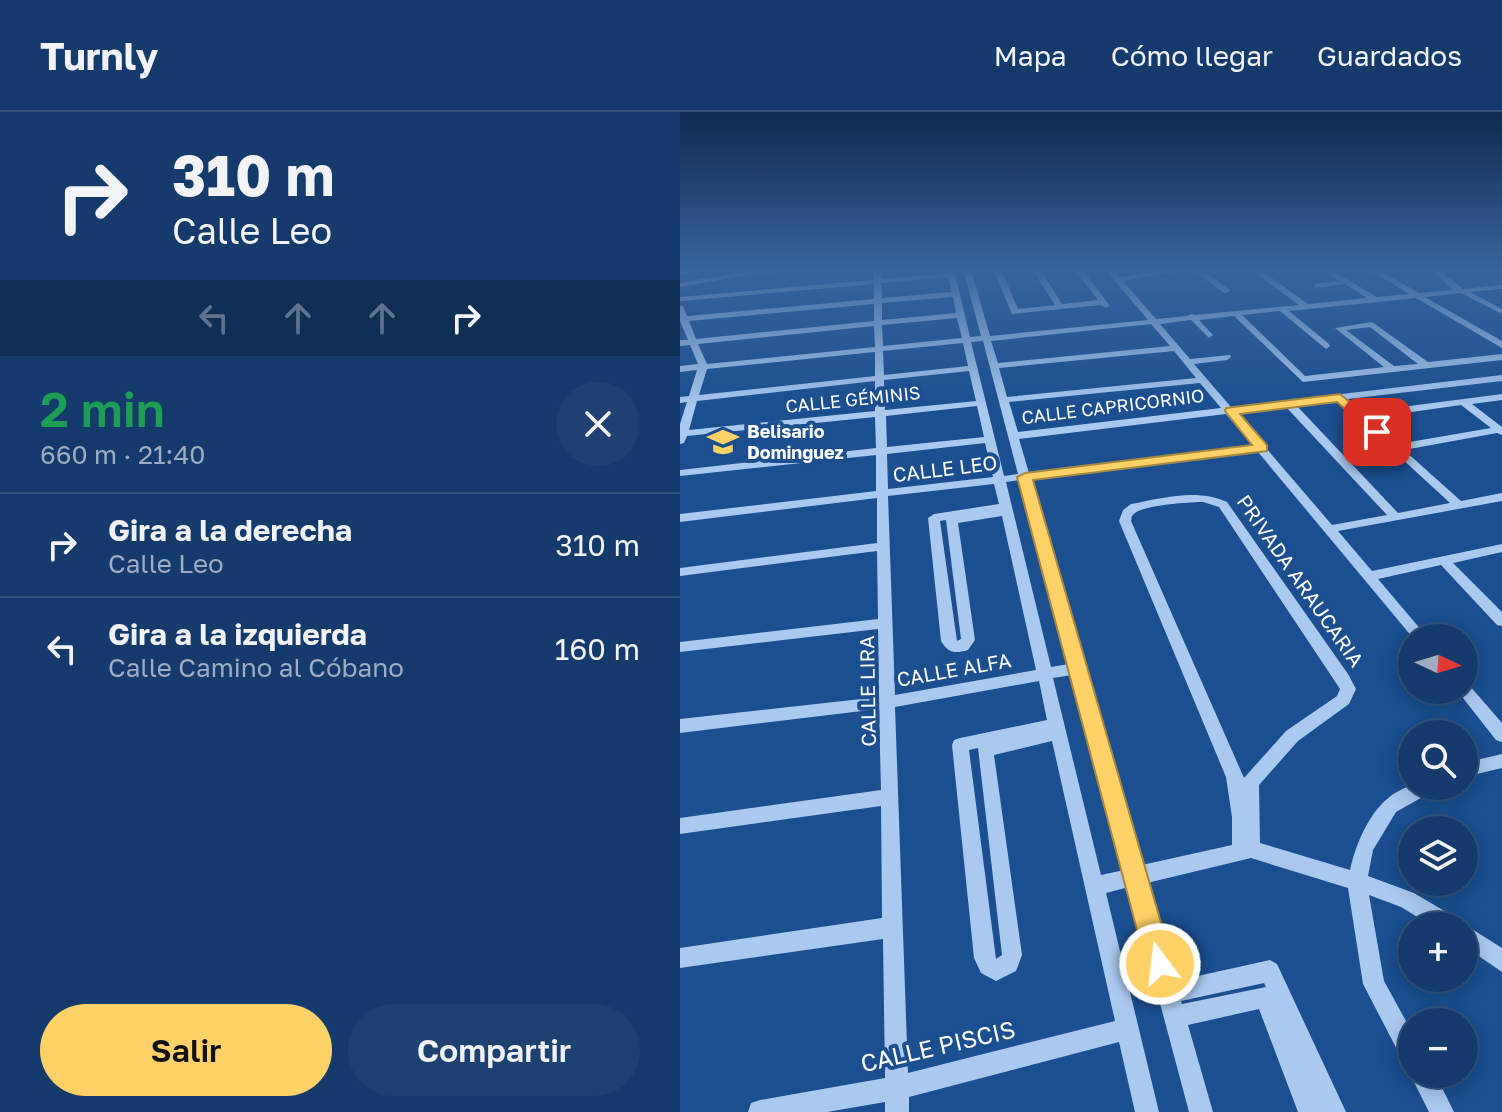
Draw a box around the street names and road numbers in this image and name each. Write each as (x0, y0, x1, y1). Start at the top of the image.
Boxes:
street label: CALLE GÉMINIS (784, 381, 921, 417)
street label: CALLE CAPRICORNIO (1020, 384, 1206, 428)
street label: CALLE LEO (891, 450, 998, 486)
street label: PRIVADA ARAUCARIA (1232, 490, 1369, 671)
street label: CALLE LIRA (854, 635, 880, 747)
street label: CALLE ALFA (895, 647, 1013, 691)
street label: CALLE PISCIS (858, 1014, 1018, 1077)

